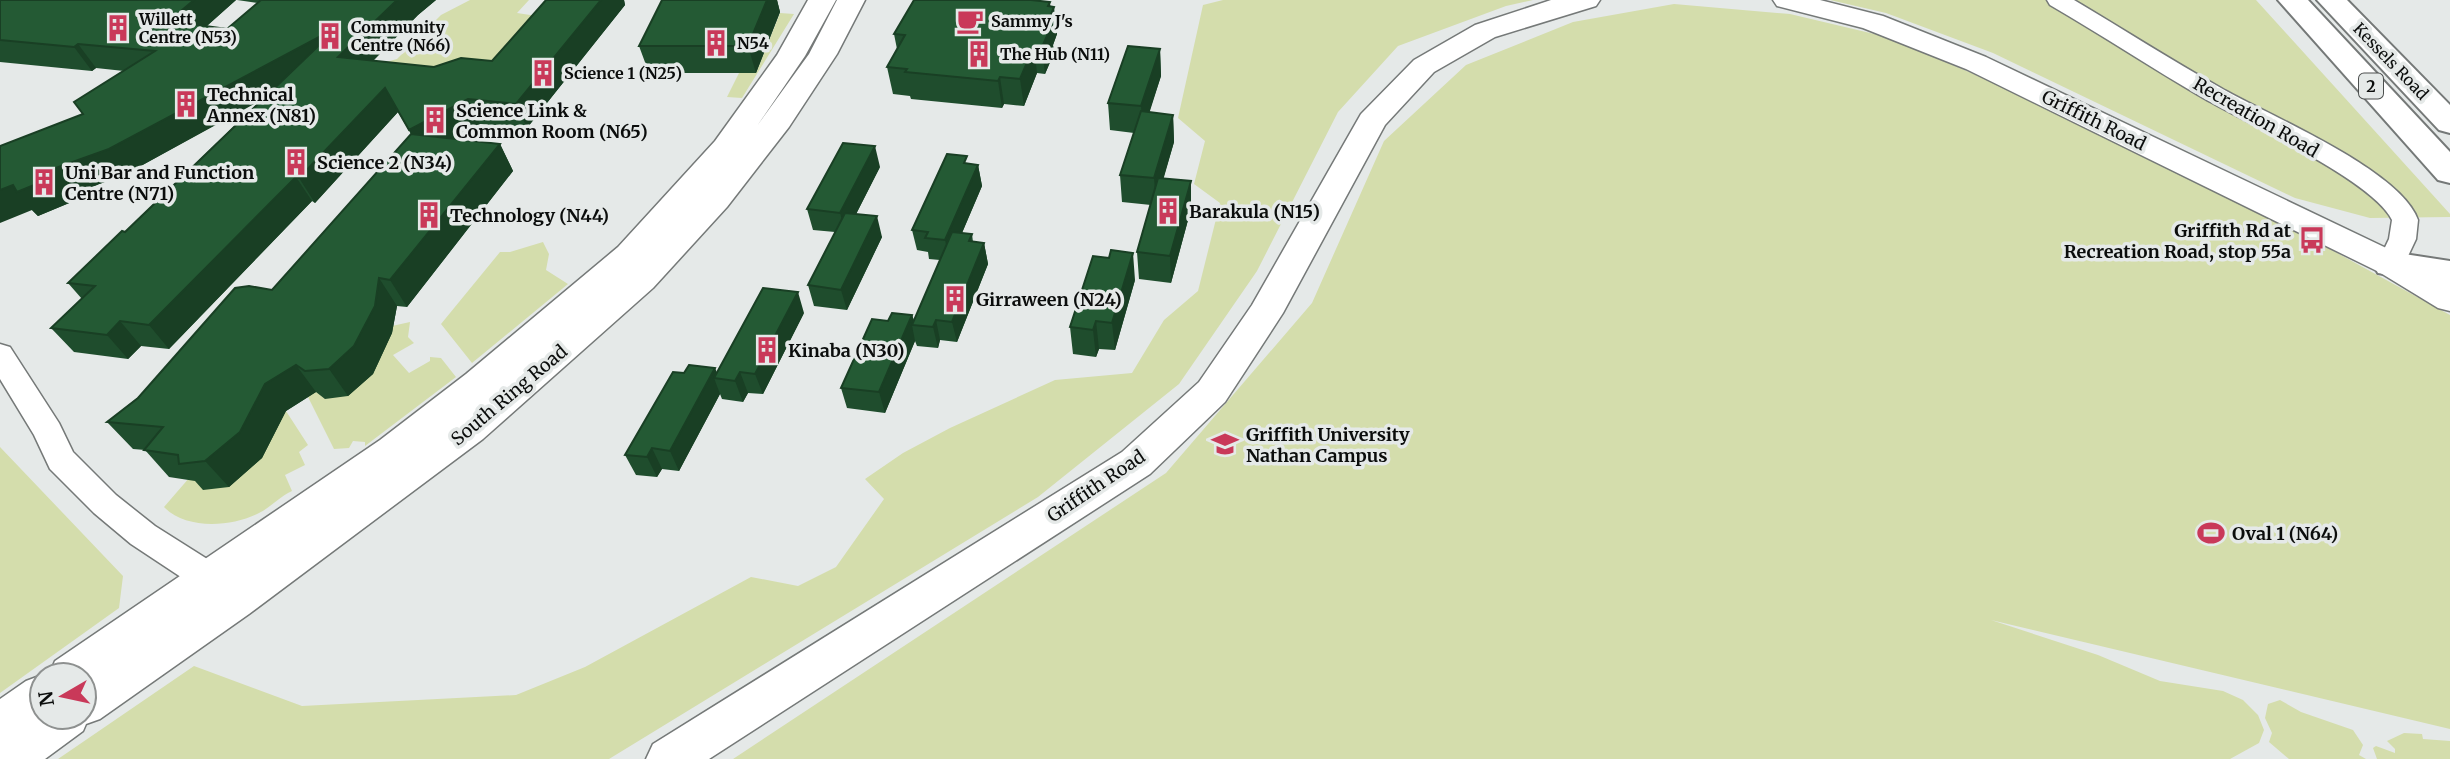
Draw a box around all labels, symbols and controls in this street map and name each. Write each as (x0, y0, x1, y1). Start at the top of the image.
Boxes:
cafe icon: Sammy J's (955, 6, 985, 36)
place label: Willett Centre (N53) (138, 9, 237, 47)
place label: Sammy J's (991, 11, 1073, 31)
building icon: Willett Centre (N53) (103, 13, 133, 43)
place label: Community Centre (N66) (351, 17, 450, 55)
street label: Kessels Road (2349, 18, 2433, 104)
building icon: Community Centre (N66) (315, 21, 345, 51)
building icon: N54 (701, 28, 731, 58)
place label: N54 (737, 33, 769, 53)
building icon: The Hub (N11) (964, 39, 994, 69)
place label: The Hub (N11) (1000, 44, 1110, 64)
building icon: Science 1 (N25) (528, 58, 558, 88)
place label: Science 1 (N25) (564, 63, 682, 83)
street label: Recreation Road (2189, 72, 2323, 162)
road number: 2 (2359, 74, 2383, 99)
place label: Technical Annex (N81) (206, 83, 316, 127)
street label: Griffith Road (2038, 85, 2150, 155)
building icon: Technical Annex (N81) (171, 89, 201, 119)
place label: Science Link & Common Room (N65) (456, 99, 648, 143)
building icon: Science Link & Common Room (N65) (420, 105, 450, 135)
building icon: Science 2 (N34) (281, 147, 311, 177)
place label: Science 2 (N34) (317, 151, 452, 174)
place label: Uni Bar and Function Centre (N71) (65, 161, 254, 205)
building icon: Uni Bar and Function Centre (N71) (29, 167, 59, 197)
building icon: Barakula (N15) (1153, 196, 1183, 226)
building icon: Technology (N44) (414, 200, 444, 230)
place label: Barakula (N15) (1189, 200, 1320, 223)
place label: Technology (N44) (450, 204, 609, 227)
place label: Griffith Rd at Recreation Road, stop 55a (2064, 219, 2292, 263)
bus stop icon: Griffith Rd at Recreation Road, stop 55a (2297, 225, 2327, 255)
building icon: Girraween (N24) (940, 284, 970, 314)
place label: Girraween (N24) (976, 288, 1122, 311)
building icon: Kinaba (N30) (752, 335, 782, 365)
place label: Kinaba (N30) (788, 339, 904, 362)
street label: South Ring Road (446, 340, 572, 450)
place label: Griffith University Nathan Campus (1246, 423, 1410, 467)
school or university icon: Griffith University Nathan Campus (1210, 429, 1240, 459)
street label: Griffith Road (1043, 445, 1149, 527)
sports icon: Oval 1 (N64) (2196, 518, 2226, 548)
place label: Oval 1 (N64) (2232, 522, 2338, 545)
north arrow (28, 661, 98, 731)
text: N (33, 689, 59, 708)

